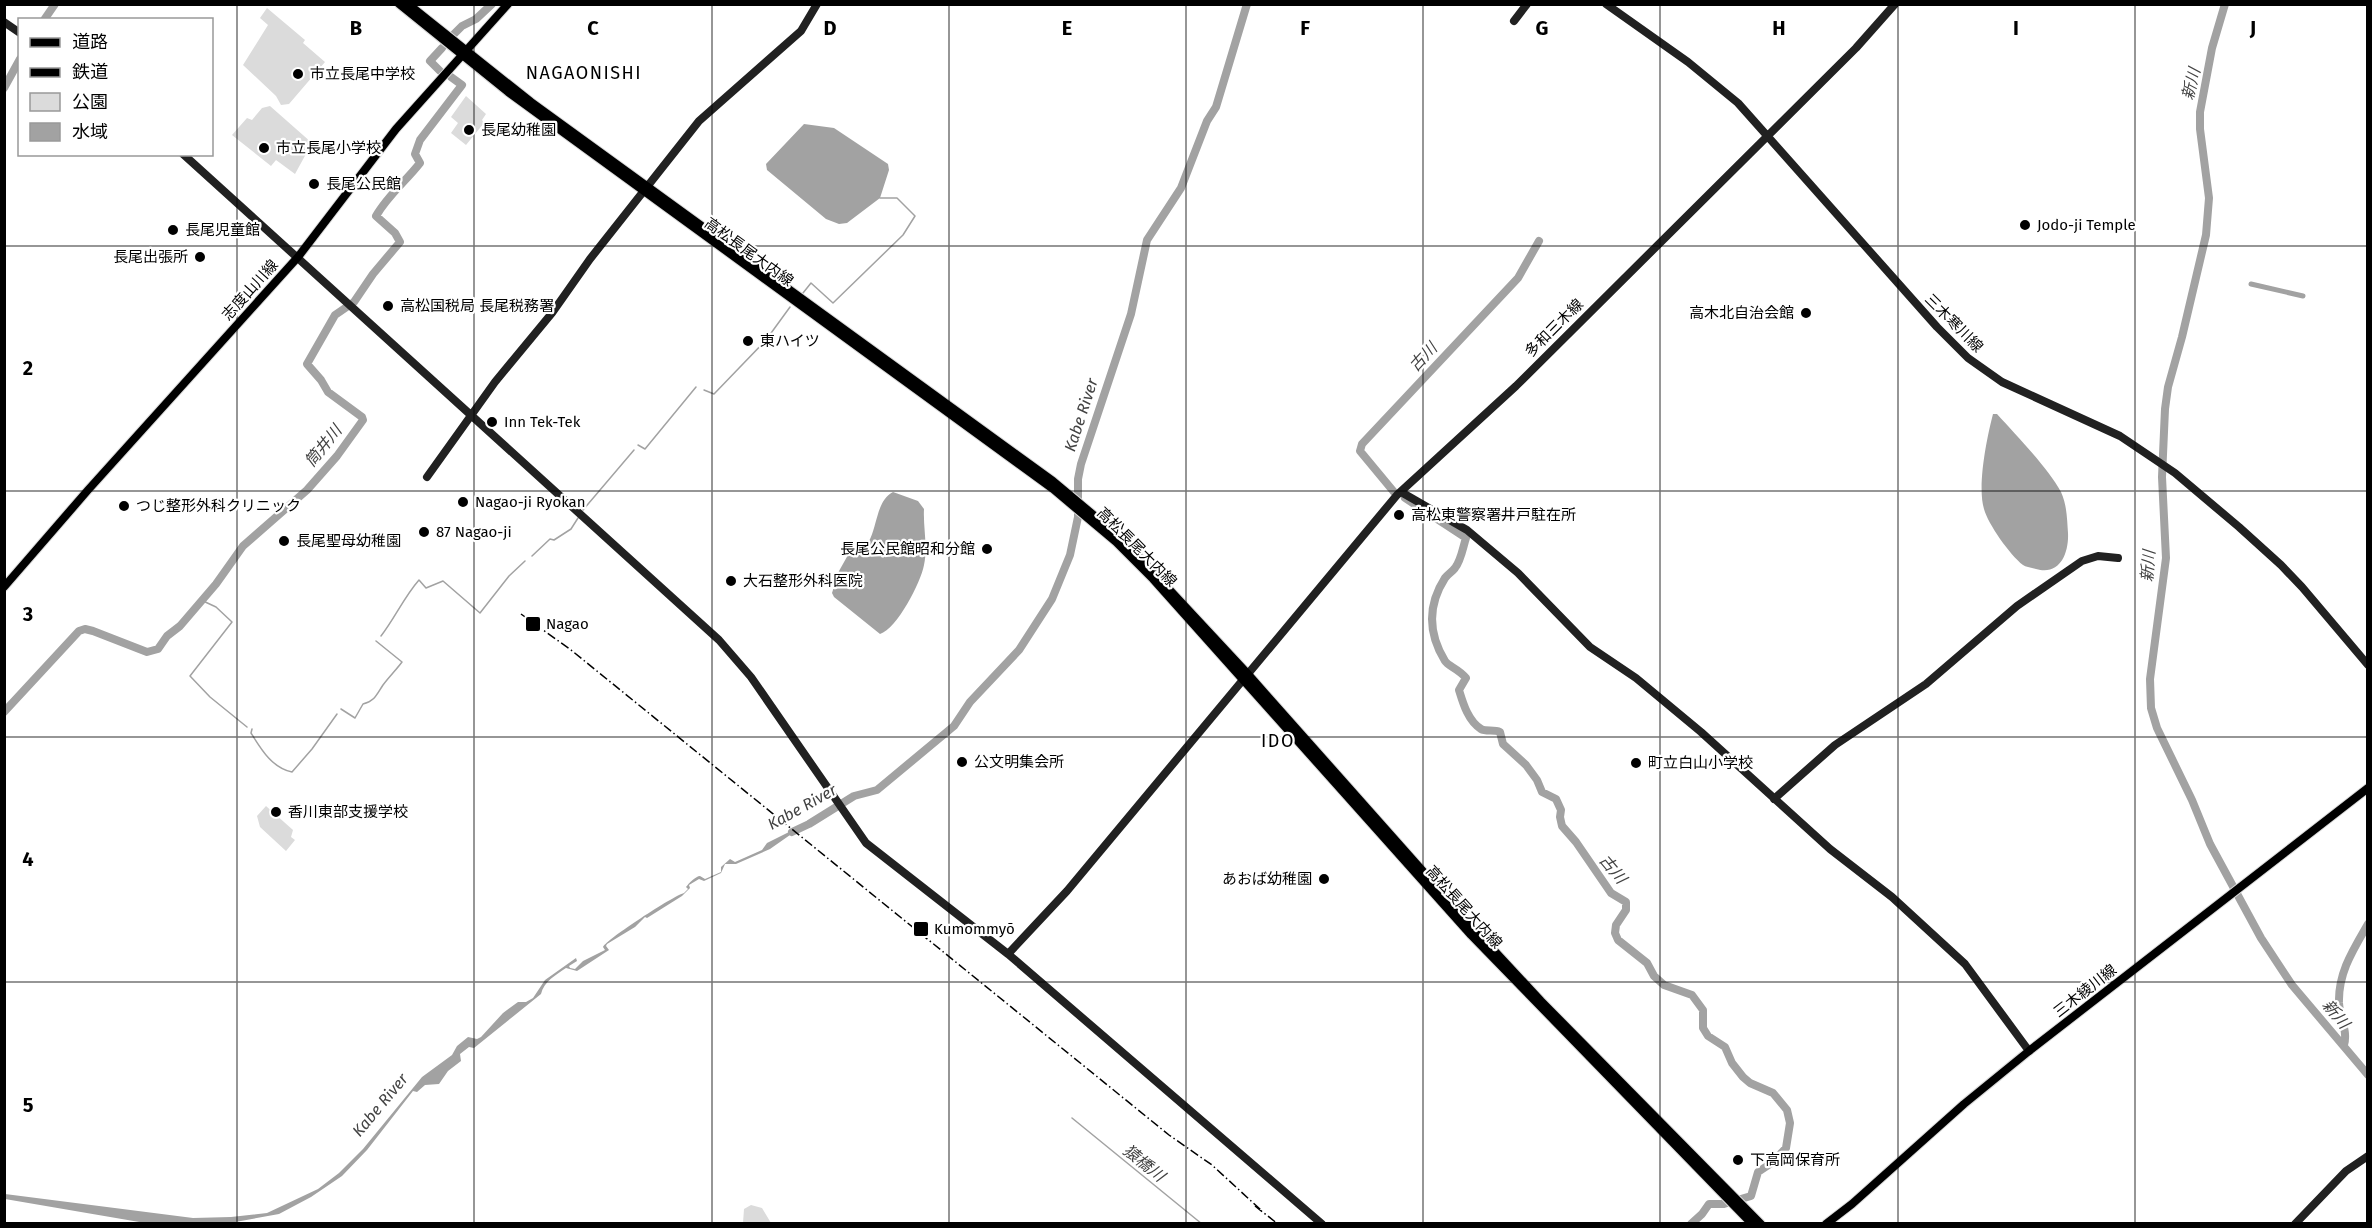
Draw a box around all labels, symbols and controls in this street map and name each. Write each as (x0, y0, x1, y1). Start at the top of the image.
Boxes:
text: B (350, 16, 362, 40)
text: C (587, 16, 599, 40)
text: D (823, 16, 837, 40)
text: E (1062, 16, 1072, 40)
text: F (1300, 16, 1310, 40)
text: G (1536, 16, 1548, 40)
text: H (1772, 16, 1786, 40)
text: I (2013, 16, 2019, 40)
text: J (2249, 16, 2256, 40)
legend (18, 18, 213, 156)
text: 道路 (72, 31, 108, 53)
text: 鉄道 (72, 61, 108, 83)
district label: NAGAONISHI (526, 62, 642, 84)
water label: 新川 (2178, 64, 2205, 102)
place label: 市立長尾中学校 (310, 65, 415, 83)
marker: 市立長尾中学校 (291, 67, 305, 81)
text: 公園 (72, 91, 108, 113)
text: 水域 (72, 121, 108, 143)
place label: 長尾幼稚園 (481, 121, 556, 139)
marker: 長尾幼稚園 (462, 123, 476, 137)
place label: 市立長尾小学校 (276, 139, 381, 157)
marker: 市立長尾小学校 (257, 141, 271, 155)
place label: 長尾公民館 (326, 175, 401, 193)
marker: 長尾公民館 (307, 177, 321, 191)
street label: 高松長尾大内線 (701, 214, 797, 290)
place label: Jodo-ji Temple (2037, 216, 2136, 234)
marker: Jodo-ji Temple (2018, 218, 2032, 232)
place label: 長尾児童館 (185, 221, 260, 239)
marker: 長尾児童館 (166, 223, 180, 237)
place label: 長尾出張所 (113, 248, 188, 266)
marker: 長尾出張所 (193, 250, 207, 264)
street label: 志度山川線 (218, 256, 282, 324)
street label: 三木寒川線 (1921, 290, 1987, 356)
street label: 多和三木線 (1521, 295, 1587, 361)
place label: 高松国税局 長尾税務署 (400, 297, 554, 315)
marker: 高松国税局 長尾税務署 (381, 299, 395, 313)
place label: 高木北自治会館 (1689, 304, 1794, 322)
marker: 高木北自治会館 (1799, 306, 1813, 320)
place label: 東ハイツ (760, 332, 820, 350)
marker: 東ハイツ (741, 334, 755, 348)
water label: 古川 (1405, 337, 1442, 375)
text: 2 (23, 356, 33, 380)
water label: Kabe River (1060, 375, 1102, 454)
place label: Inn Tek-Tek (504, 413, 581, 431)
marker: Inn Tek-Tek (485, 415, 499, 429)
water label: 筒井川 (301, 420, 347, 471)
place label: Nagao-ji Ryokan (475, 493, 586, 511)
marker: Nagao-ji Ryokan (456, 495, 470, 509)
place label: つじ整形外科クリニック (136, 497, 301, 515)
marker: つじ整形外科クリニック (117, 499, 131, 513)
street label: 高松長尾大内線 (1094, 504, 1180, 590)
place label: 高松東警察署井戸駐在所 (1411, 506, 1576, 524)
marker: 高松東警察署井戸駐在所 (1392, 508, 1406, 522)
place label: 87 Nagao-ji (436, 523, 512, 541)
marker: 87 Nagao-ji (417, 525, 431, 539)
place label: 長尾聖母幼稚園 (296, 532, 401, 550)
marker: 長尾聖母幼稚園 (277, 534, 291, 548)
place label: 長尾公民館昭和分館 (840, 540, 975, 558)
marker: 長尾公民館昭和分館 (980, 542, 994, 556)
water label: 新川 (2137, 547, 2159, 583)
place label: 大石整形外科医院 (743, 572, 863, 590)
marker: 大石整形外科医院 (724, 574, 738, 588)
text: 3 (22, 602, 33, 626)
marker: Nagao (524, 615, 542, 633)
place label: Nagao (546, 615, 589, 633)
district label: IDO (1261, 730, 1295, 752)
place label: 公文明集会所 (974, 753, 1064, 771)
place label: 町立白山小学校 (1648, 754, 1753, 772)
marker: 公文明集会所 (955, 755, 969, 769)
marker: 町立白山小学校 (1629, 756, 1643, 770)
water label: Kabe River (764, 780, 841, 834)
place label: 香川東部支援学校 (288, 803, 408, 821)
marker: 香川東部支援学校 (269, 805, 283, 819)
text: 4 (22, 847, 34, 871)
water label: 古川 (1595, 851, 1632, 889)
street label: 高松長尾大内線 (1422, 862, 1506, 952)
place label: あおば幼稚園 (1222, 870, 1312, 888)
marker: あおば幼稚園 (1317, 872, 1331, 886)
marker: Kumommyō (912, 920, 930, 938)
place label: Kumommyō (934, 920, 1015, 938)
street label: 三木綾川線 (2050, 961, 2120, 1021)
water label: 新川 (2318, 996, 2355, 1034)
water label: Kabe River (348, 1069, 412, 1140)
text: 5 (23, 1093, 34, 1117)
water label: 猿橋川 (1119, 1141, 1170, 1187)
place label: 下高岡保育所 (1750, 1151, 1840, 1169)
marker: 下高岡保育所 (1731, 1153, 1745, 1167)

